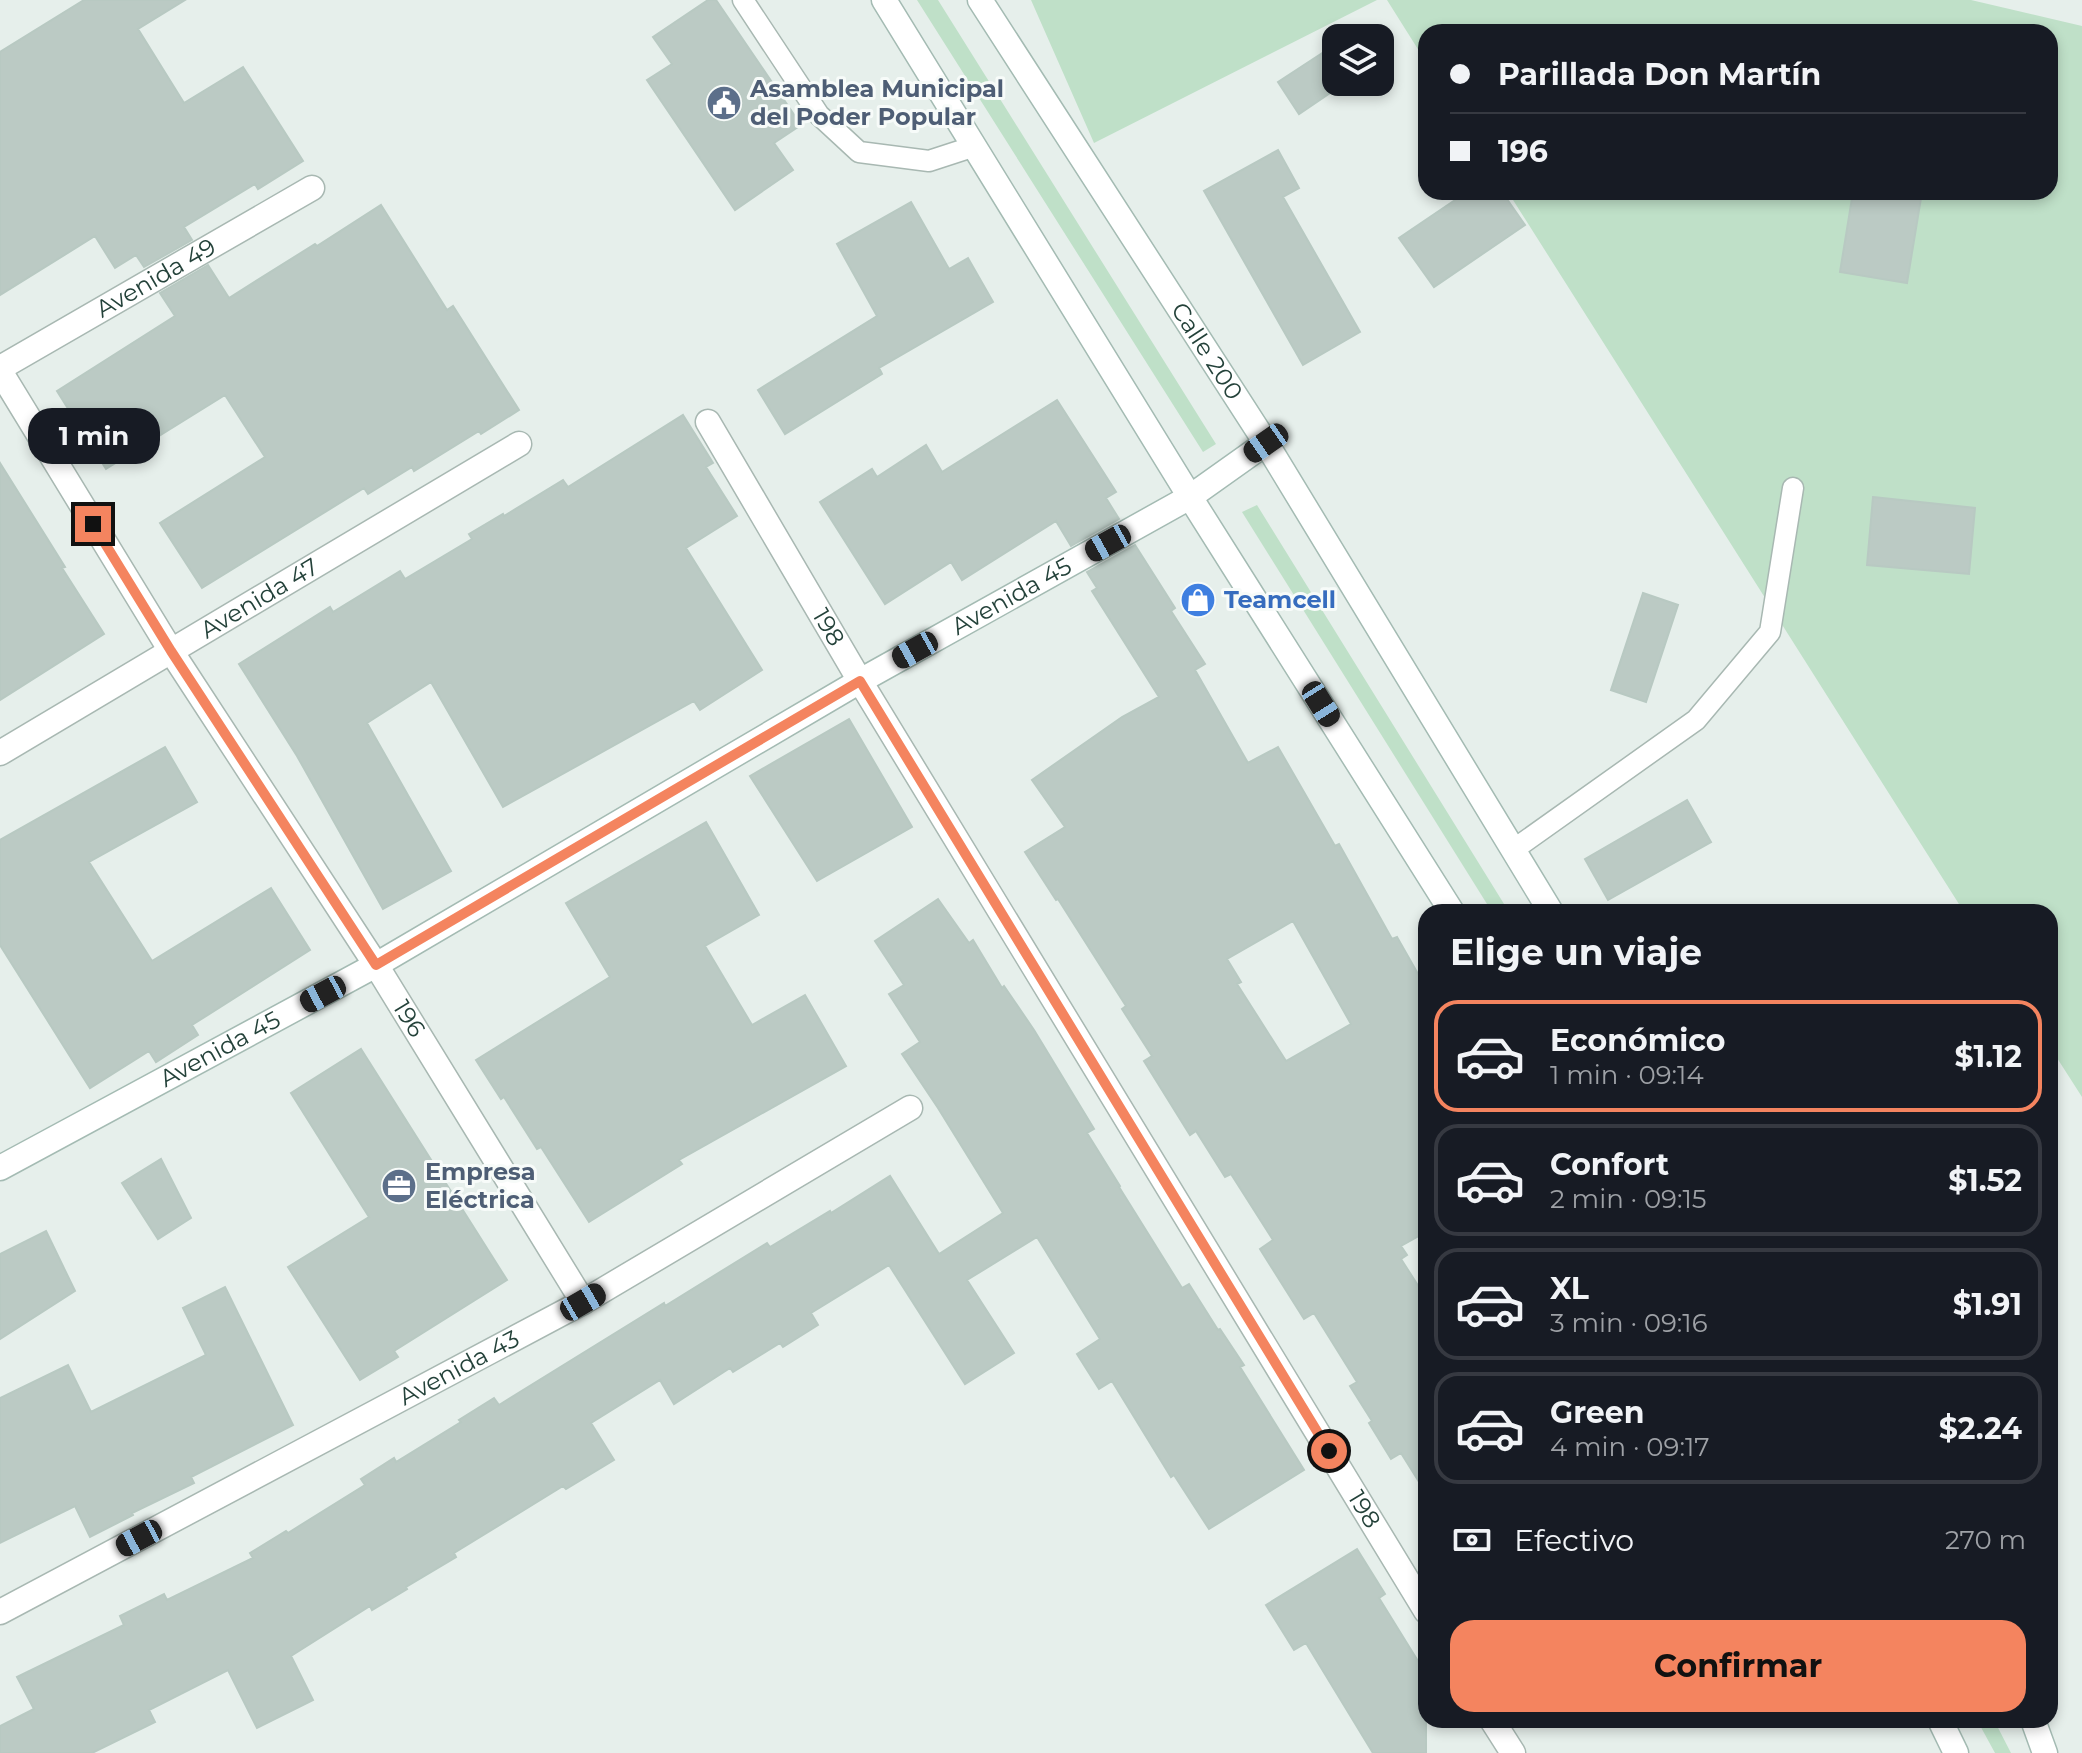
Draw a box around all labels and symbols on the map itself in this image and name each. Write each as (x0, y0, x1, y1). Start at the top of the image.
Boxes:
place label: Asamblea Municipal del Poder Popular (749, 74, 1004, 131)
public building icon: Asamblea Municipal del Poder Popular (705, 84, 743, 122)
street label: Avenida 49 (91, 232, 221, 324)
street label: Calle 200 (1165, 297, 1249, 405)
callout: 1 min (27, 408, 159, 464)
car (1239, 419, 1293, 467)
route end (75, 506, 111, 542)
car (1081, 521, 1135, 565)
street label: Avenida 45 (946, 551, 1076, 641)
street label: Avenida 47 (195, 552, 323, 644)
shop icon: Teamcell (1179, 581, 1217, 619)
place label: Teamcell (1224, 585, 1336, 614)
street label: 198 (807, 603, 851, 651)
car (888, 628, 942, 672)
car (1298, 677, 1344, 731)
car (296, 972, 350, 1016)
street label: 196 (387, 995, 432, 1042)
street label: Avenida 45 (155, 1005, 285, 1093)
place label: Empresa Eléctrica (425, 1157, 536, 1214)
office icon: Empresa Eléctrica (380, 1167, 418, 1205)
car (556, 1280, 610, 1324)
street label: Avenida 43 (394, 1324, 524, 1411)
route start (1311, 1433, 1347, 1469)
street label: 198 (1342, 1485, 1387, 1533)
car (112, 1516, 166, 1560)

